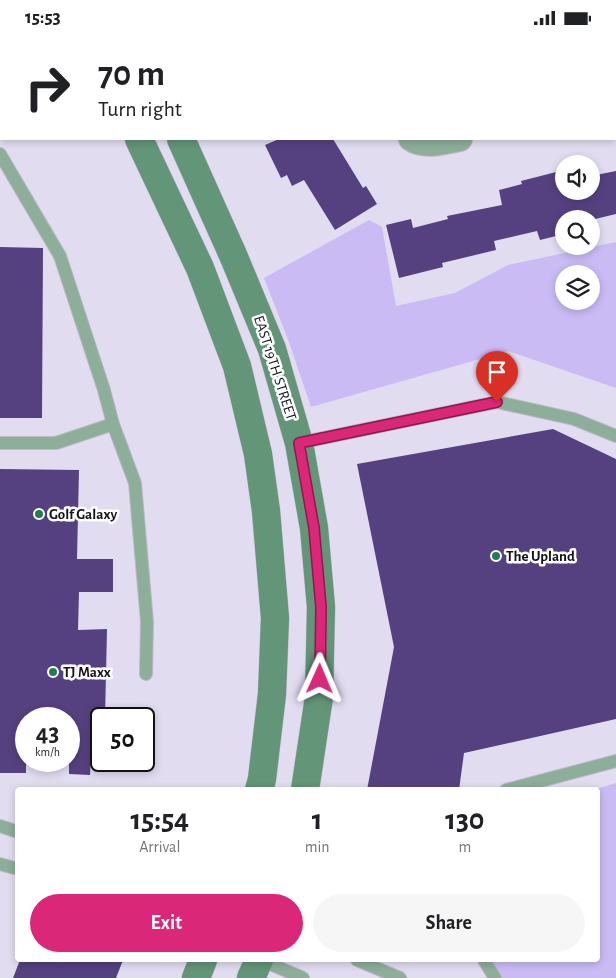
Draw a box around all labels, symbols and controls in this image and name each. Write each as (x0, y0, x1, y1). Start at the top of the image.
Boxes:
text: 15:53 (25, 8, 61, 27)
icon: right (15, 55, 80, 120)
text: 70 m (98, 57, 165, 92)
text: Turn right (98, 98, 182, 120)
map controls (555, 155, 600, 310)
button: sound (555, 155, 600, 200)
button: search (555, 210, 600, 255)
button: layers (555, 265, 600, 310)
street label: EAST 19TH STREET (251, 314, 299, 423)
pin (476, 351, 518, 402)
icon: arrive (483, 358, 511, 386)
place label: Golf Galaxy (49, 507, 117, 522)
marker: Golf Galaxy (33, 508, 45, 520)
place label: The Upland (506, 549, 575, 564)
marker: The Upland (490, 550, 502, 562)
position arrow (293, 652, 345, 704)
place label: TJ Maxx (63, 665, 111, 680)
marker: TJ Maxx (47, 666, 59, 678)
speed limit sign: 50 (90, 707, 155, 772)
text: 43 (36, 721, 59, 746)
text: km/h (35, 746, 60, 758)
text: 15:54 (131, 805, 189, 835)
text: 1 (312, 805, 323, 835)
text: 130 (445, 805, 485, 835)
text: Arrival (139, 839, 180, 855)
text: min (305, 839, 330, 855)
text: m (458, 839, 471, 855)
button: Exit (30, 894, 303, 952)
button: Share (313, 894, 585, 952)

